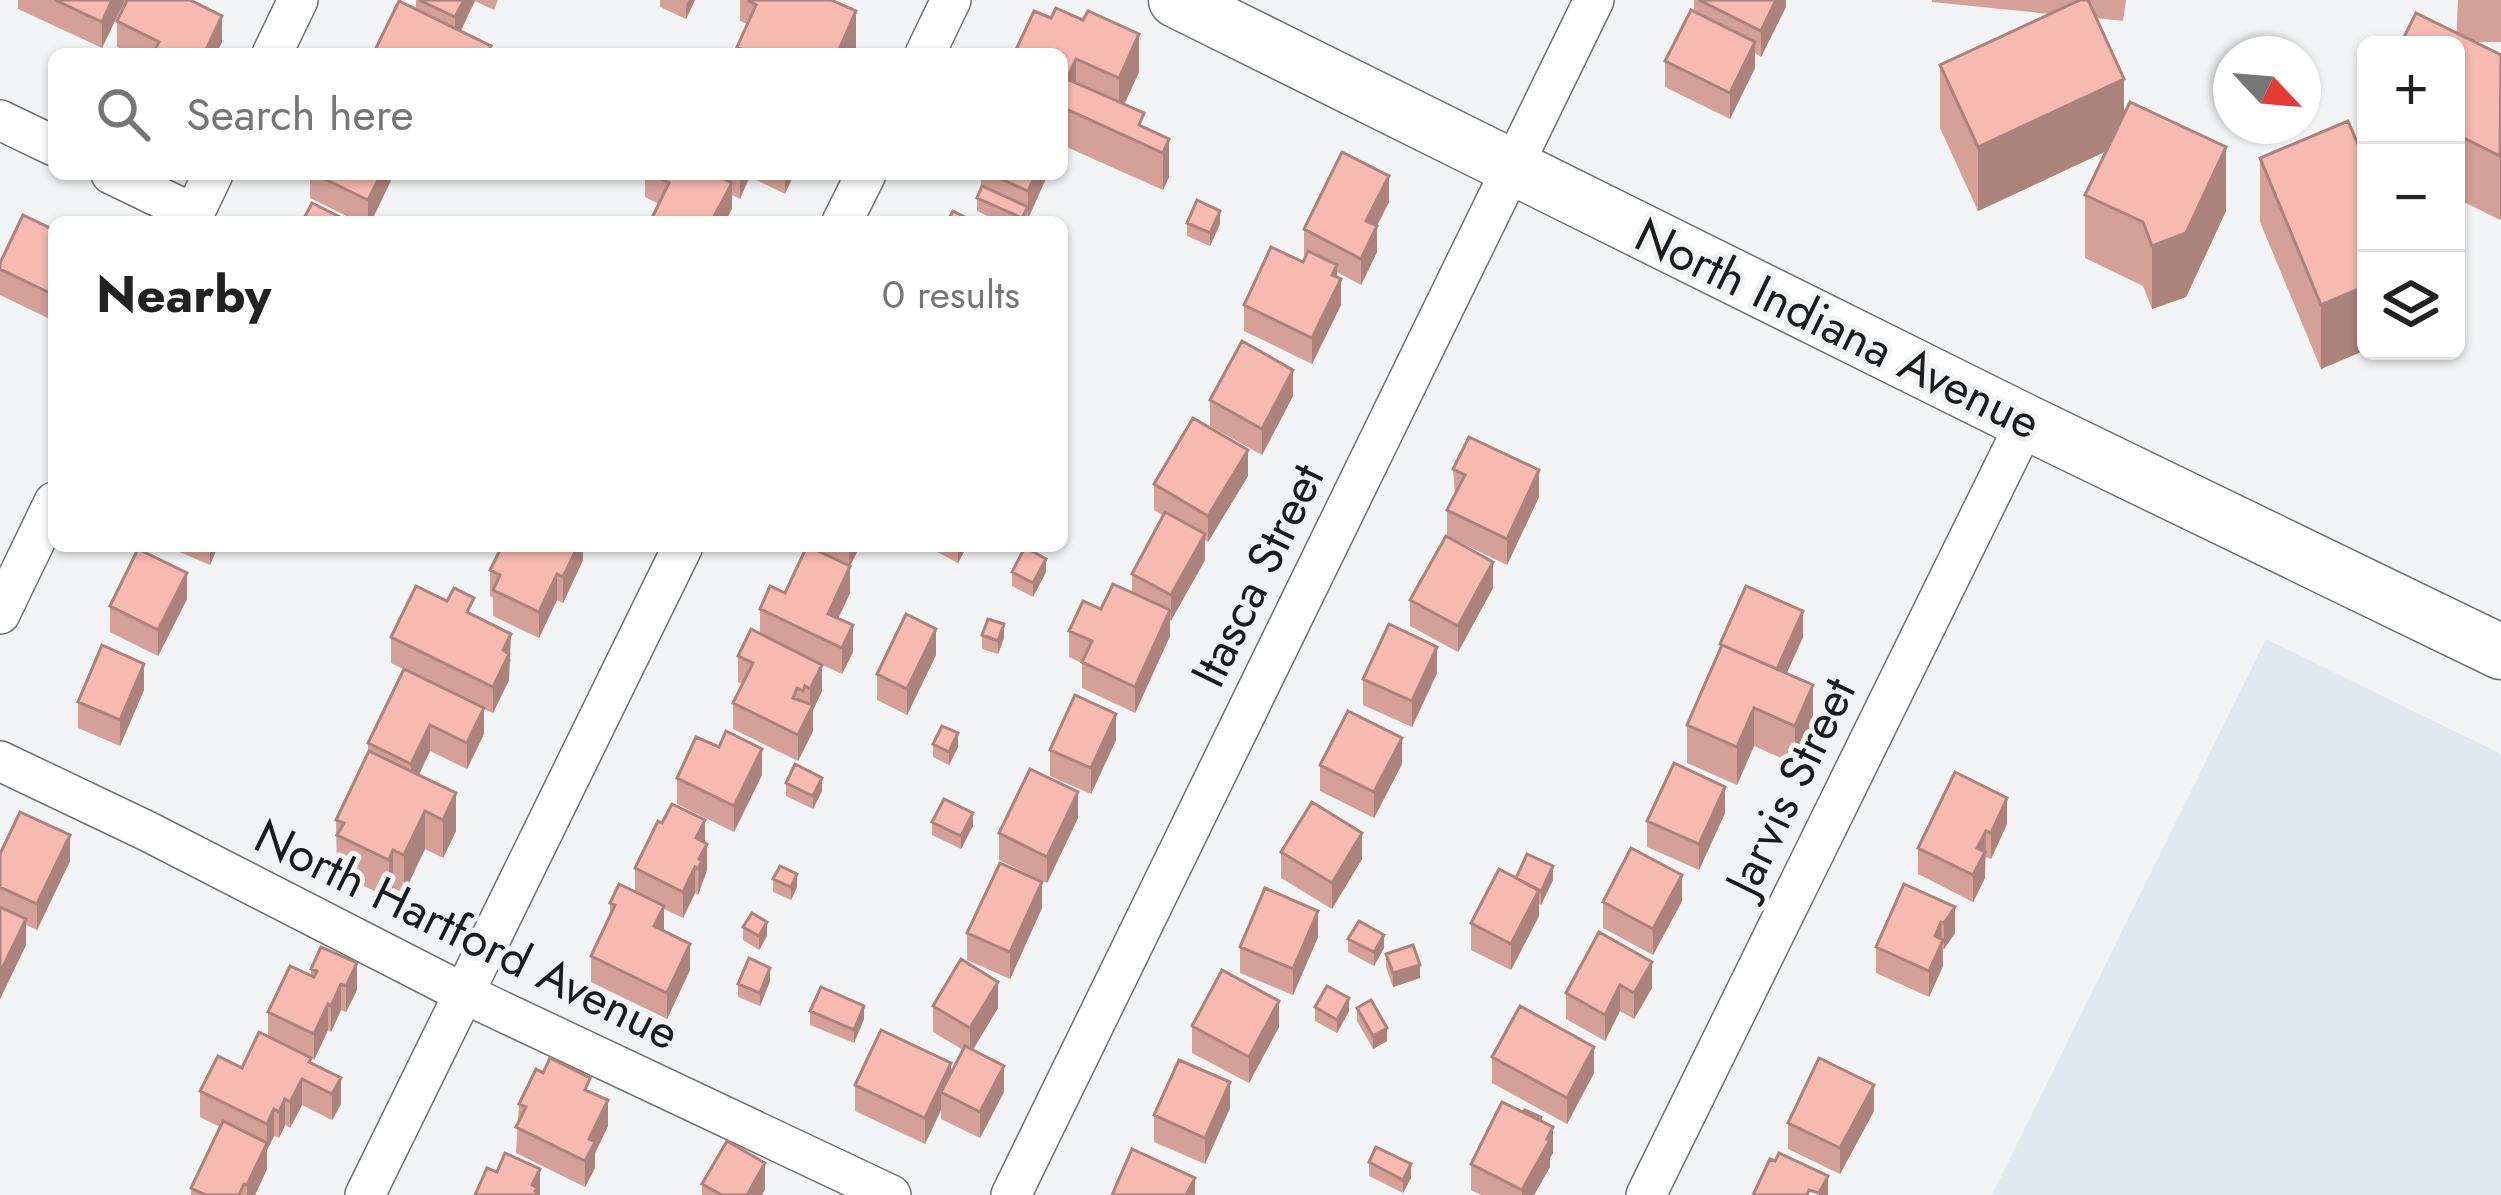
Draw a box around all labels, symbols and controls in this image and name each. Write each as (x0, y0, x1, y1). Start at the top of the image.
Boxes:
north arrow (2213, 36, 2321, 144)
map controls (2357, 36, 2465, 360)
button: + (2357, 36, 2465, 144)
search box (48, 48, 1068, 180)
icon: search (90, 81, 156, 147)
text: Search here (186, 82, 414, 147)
button: − (2357, 144, 2465, 252)
street label: North Indiana Avenue (1624, 200, 2052, 457)
button: layers (2357, 252, 2465, 360)
text: Nearby (96, 257, 271, 331)
text: 0 results (882, 266, 1020, 323)
street label: Itasca Street (1174, 452, 1341, 699)
street label: Jarvis Street (1705, 665, 1873, 912)
street label: North Hartford Avenue (243, 802, 690, 1067)

